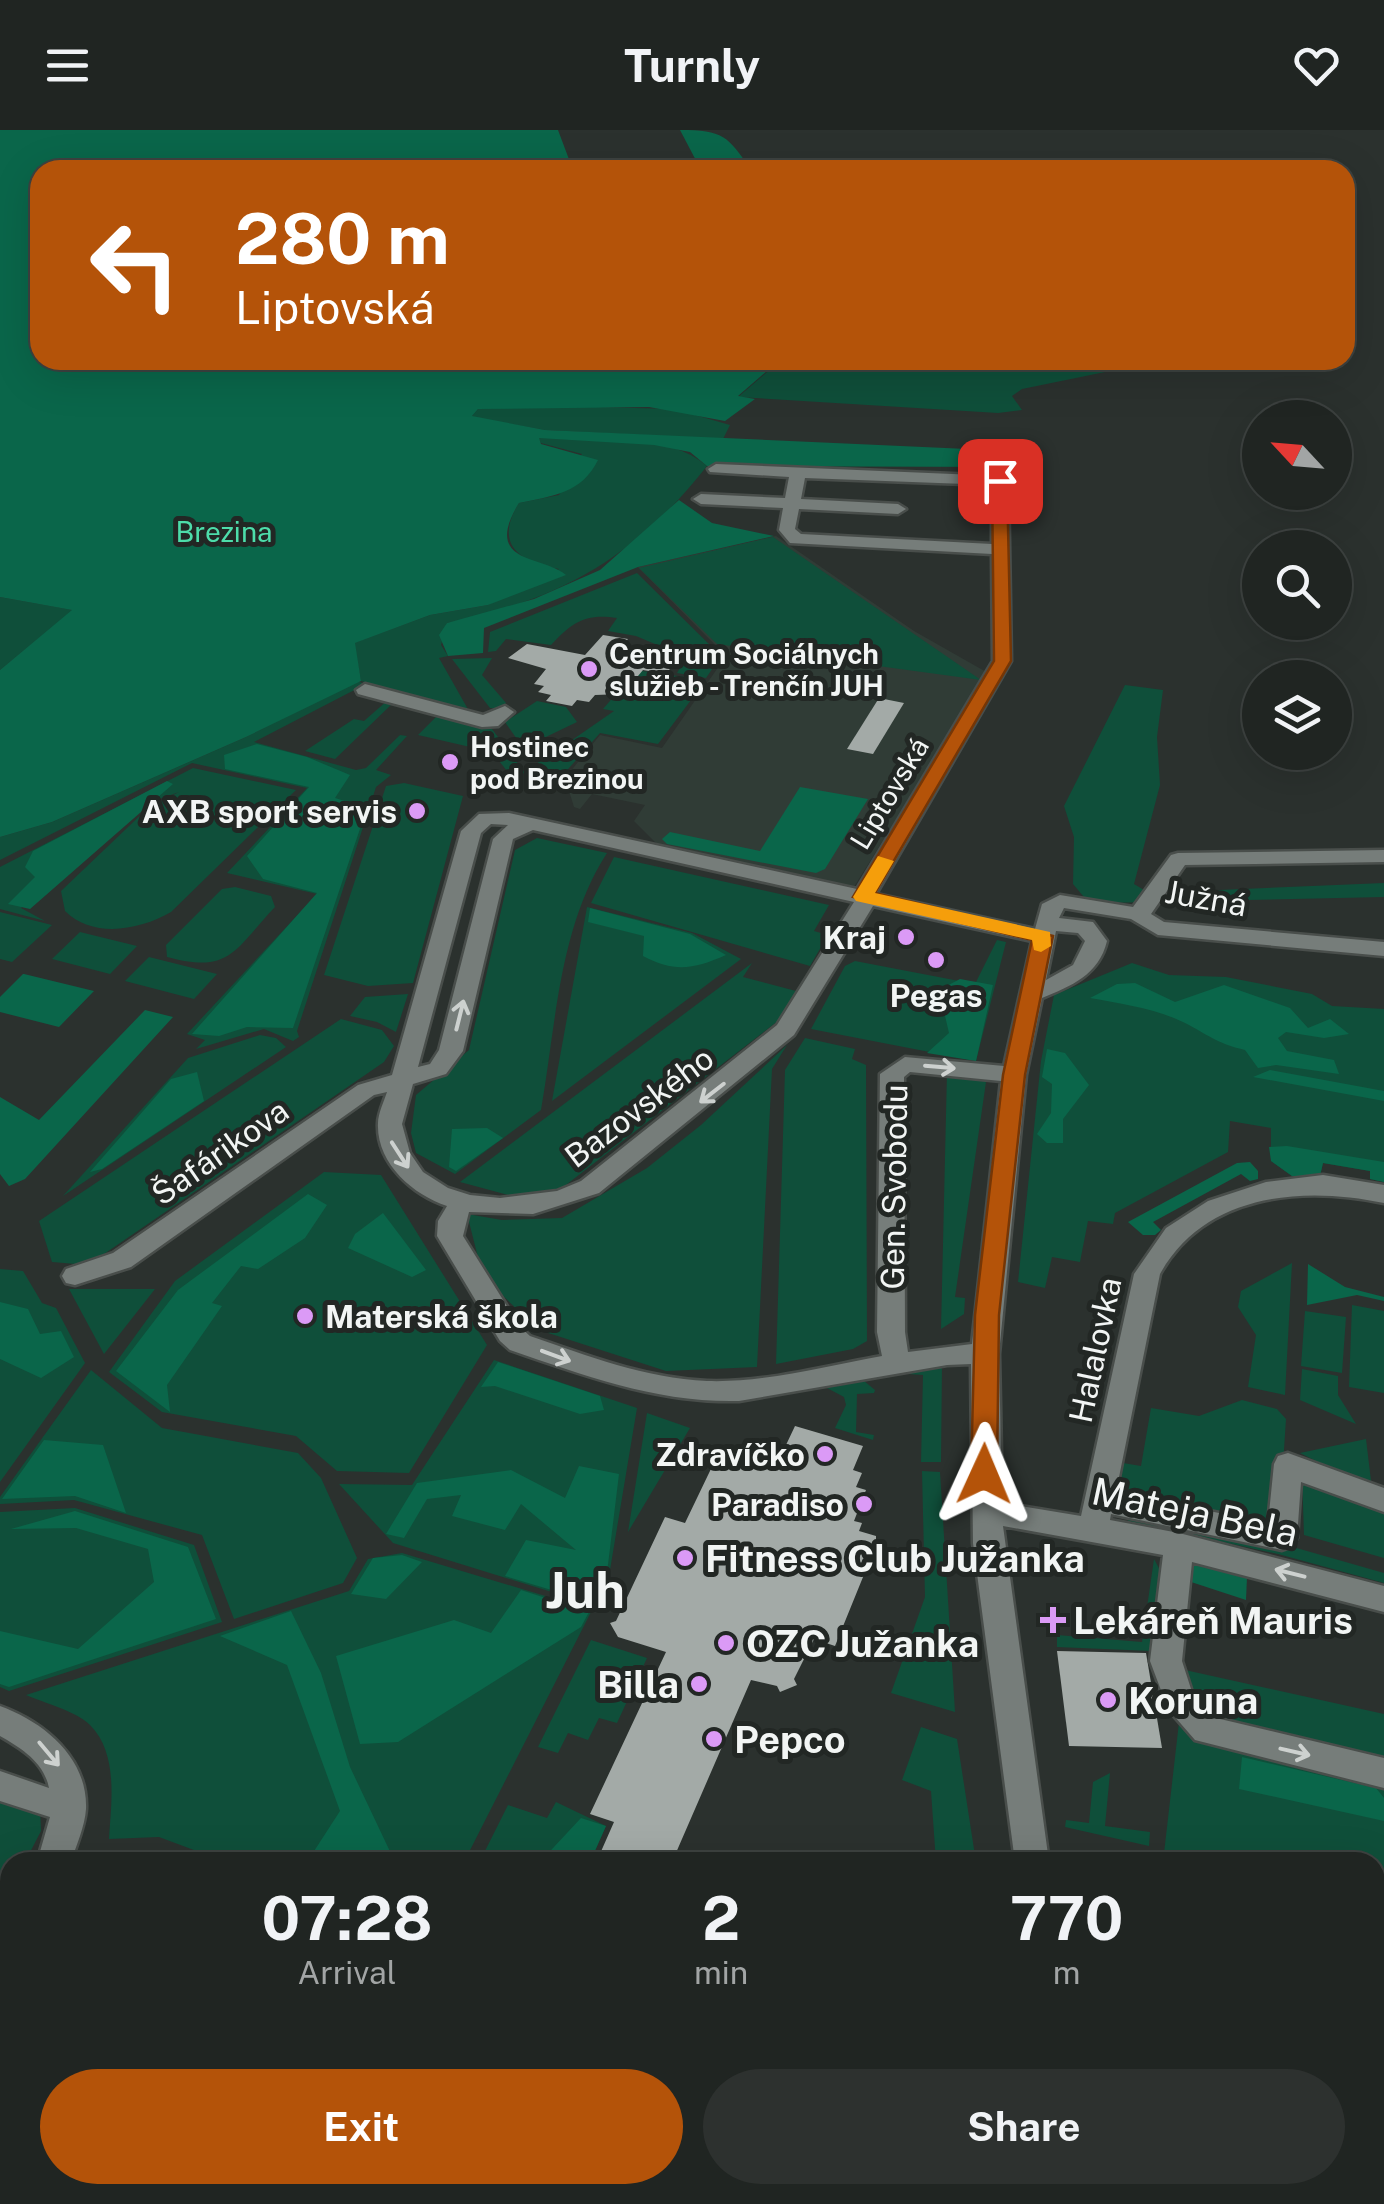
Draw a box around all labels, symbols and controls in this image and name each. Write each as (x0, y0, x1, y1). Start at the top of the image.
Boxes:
icon: menu (40, 38, 95, 93)
icon: heart (1289, 38, 1344, 93)
text: Turnly (624, 39, 760, 92)
text: 280 m (235, 197, 450, 280)
icon: left (70, 200, 200, 330)
text: Liptovská (235, 281, 435, 334)
north arrow (1242, 400, 1352, 510)
map controls (1242, 400, 1352, 770)
pin (958, 439, 1043, 524)
icon: arrive (973, 454, 1028, 509)
park label: Brezina (175, 515, 273, 548)
button: search (1242, 530, 1352, 640)
place label: Centrum Sociálnych služieb - Trenčín JUH (609, 637, 884, 702)
marker: Centrum Sociálnych služieb - Trenčín JUH (578, 658, 600, 680)
button: layers (1242, 660, 1352, 770)
place label: Hostinec pod Brezinou (470, 730, 644, 795)
street label: Liptovská (843, 731, 935, 855)
marker: Hostinec pod Brezinou (439, 751, 461, 773)
place label: AXB sport servis (142, 793, 397, 830)
marker: AXB sport servis (406, 800, 428, 822)
street label: Južná (1162, 873, 1250, 923)
place label: Kraj (823, 919, 886, 956)
marker: Kraj (895, 926, 917, 948)
marker: Pegas (925, 949, 947, 971)
place label: Pegas (889, 977, 983, 1014)
one-way arrow (452, 1000, 470, 1032)
street label: Bazovského (558, 1039, 720, 1175)
one-way arrow (923, 1058, 955, 1077)
one-way arrow (700, 1082, 726, 1104)
street label: Gen. Svobodu (874, 1084, 914, 1290)
street label: Šafárikova (145, 1092, 295, 1212)
one-way arrow (390, 1141, 411, 1169)
street label: Halalovka (1062, 1274, 1128, 1426)
place label: Materská škola (325, 1298, 558, 1335)
marker: Materská škola (294, 1305, 316, 1327)
one-way arrow (540, 1348, 571, 1366)
position arrow (932, 1422, 1036, 1526)
place label: Zdravíčko (655, 1436, 805, 1473)
marker: Zdravíčko (814, 1443, 836, 1465)
street label: Mateja Bela (1088, 1468, 1302, 1556)
place label: Paradiso (711, 1486, 844, 1523)
marker: Paradiso (853, 1493, 875, 1515)
place label: Fitness Club Južanka (705, 1536, 1085, 1581)
marker: Fitness Club Južanka (674, 1547, 696, 1569)
district label: Juh (545, 1560, 625, 1619)
one-way arrow (1275, 1562, 1306, 1581)
place label: Lekáreň Mauris (1073, 1598, 1353, 1643)
marker: Lekáreň Mauris (1042, 1609, 1064, 1631)
place label: OZC Južanka (746, 1621, 979, 1666)
marker: OZC Južanka (715, 1632, 737, 1654)
place label: Billa (597, 1662, 679, 1707)
marker: Billa (688, 1673, 710, 1695)
place label: Koruna (1128, 1678, 1258, 1723)
marker: Koruna (1097, 1689, 1119, 1711)
place label: Pepco (734, 1717, 846, 1762)
marker: Pepco (703, 1728, 725, 1750)
one-way arrow (38, 1740, 60, 1766)
one-way arrow (1279, 1743, 1310, 1762)
text: 07:28 (262, 1883, 433, 1954)
text: 2 (702, 1883, 740, 1954)
text: 770 (1010, 1883, 1123, 1954)
text: Arrival (298, 1954, 396, 1991)
text: min (694, 1954, 748, 1991)
text: m (1053, 1954, 1080, 1991)
button: Exit (40, 2069, 683, 2184)
button: Share (703, 2069, 1345, 2184)

